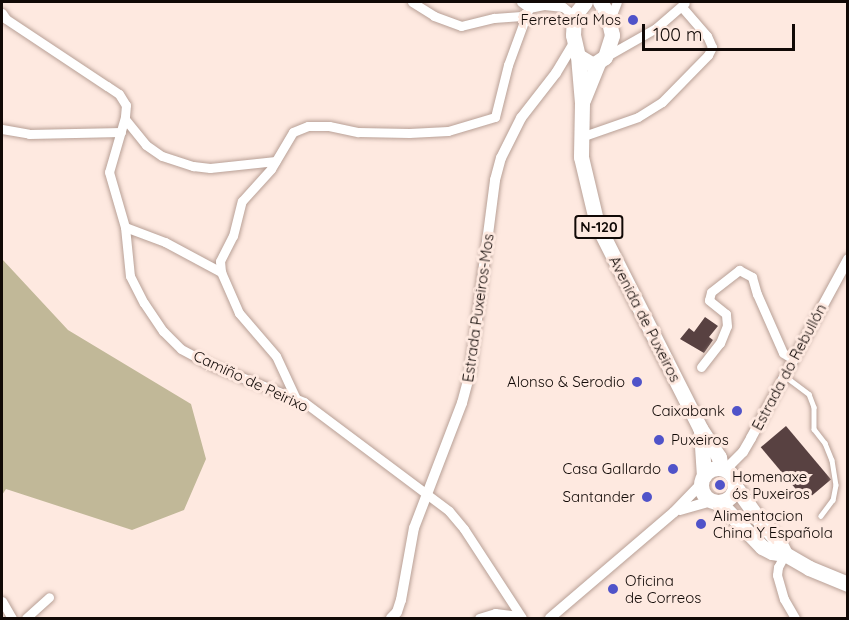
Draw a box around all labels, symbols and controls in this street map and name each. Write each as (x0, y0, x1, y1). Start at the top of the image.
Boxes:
place label: Ferretería Mos (520, 11, 621, 29)
scale bar (645, 12, 798, 50)
marker: Ferretería Mos (626, 13, 640, 27)
text: 100 m (653, 23, 702, 46)
road number: N-120 (574, 216, 624, 238)
street label: Estrada Puxeiros-Mos (459, 233, 497, 383)
street label: Avenida de Puxeiros (605, 253, 685, 385)
street label: Estrada do Rebullón (748, 301, 830, 433)
street label: Camiño de Peirixo (191, 346, 311, 416)
place label: Alonso & Serodio (507, 373, 625, 391)
marker: Alonso & Serodio (630, 375, 644, 389)
place label: Caixabank (652, 402, 725, 420)
marker: Caixabank (730, 404, 744, 418)
place label: Puxeiros (671, 431, 729, 449)
marker: Puxeiros (652, 433, 666, 447)
place label: Casa Gallardo (562, 460, 661, 478)
marker: Casa Gallardo (666, 462, 680, 476)
place label: Homenaxe ós Puxeiros (732, 467, 810, 502)
marker: Homenaxe ós Puxeiros (713, 478, 727, 492)
place label: Santander (563, 488, 635, 506)
marker: Santander (640, 490, 654, 504)
place label: Alimentacion China Y Española (713, 506, 833, 541)
marker: Alimentacion China Y Española (694, 517, 708, 531)
place label: Oficina de Correos (625, 571, 701, 606)
marker: Oficina de Correos (606, 582, 620, 596)

